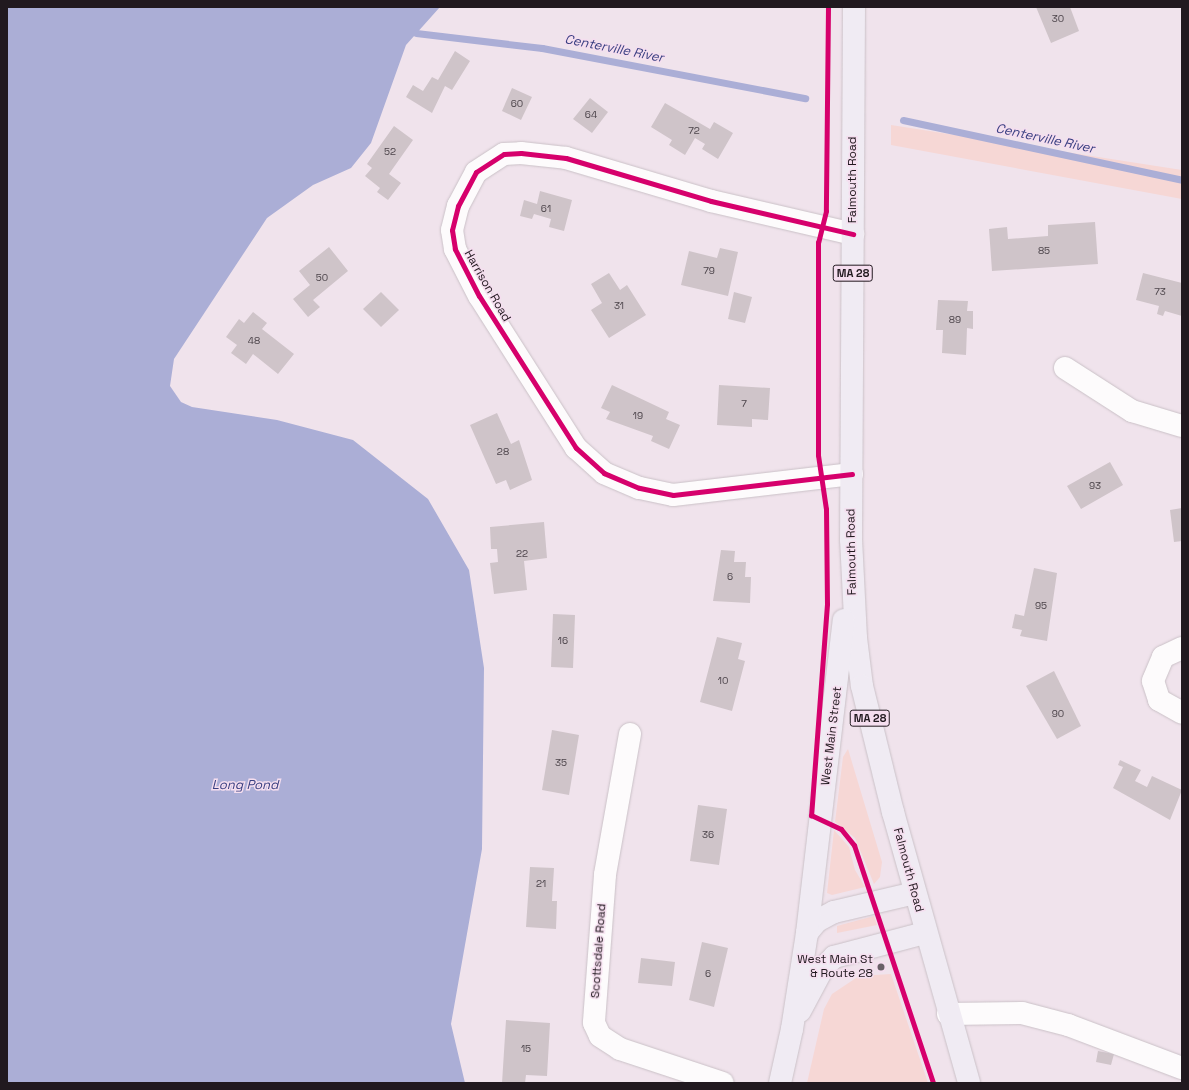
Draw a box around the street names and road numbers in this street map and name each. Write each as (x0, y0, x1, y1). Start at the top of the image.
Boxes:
street label: Falmouth Road (846, 137, 860, 223)
street label: Harrison Road (461, 248, 513, 324)
road number: MA 28 (832, 264, 874, 282)
street label: Falmouth Road (844, 509, 860, 595)
street label: West Main Street (819, 686, 845, 786)
road number: MA 28 (849, 709, 891, 727)
street label: Falmouth Road (890, 826, 926, 914)
street label: Scottsdale Road (589, 903, 609, 999)

